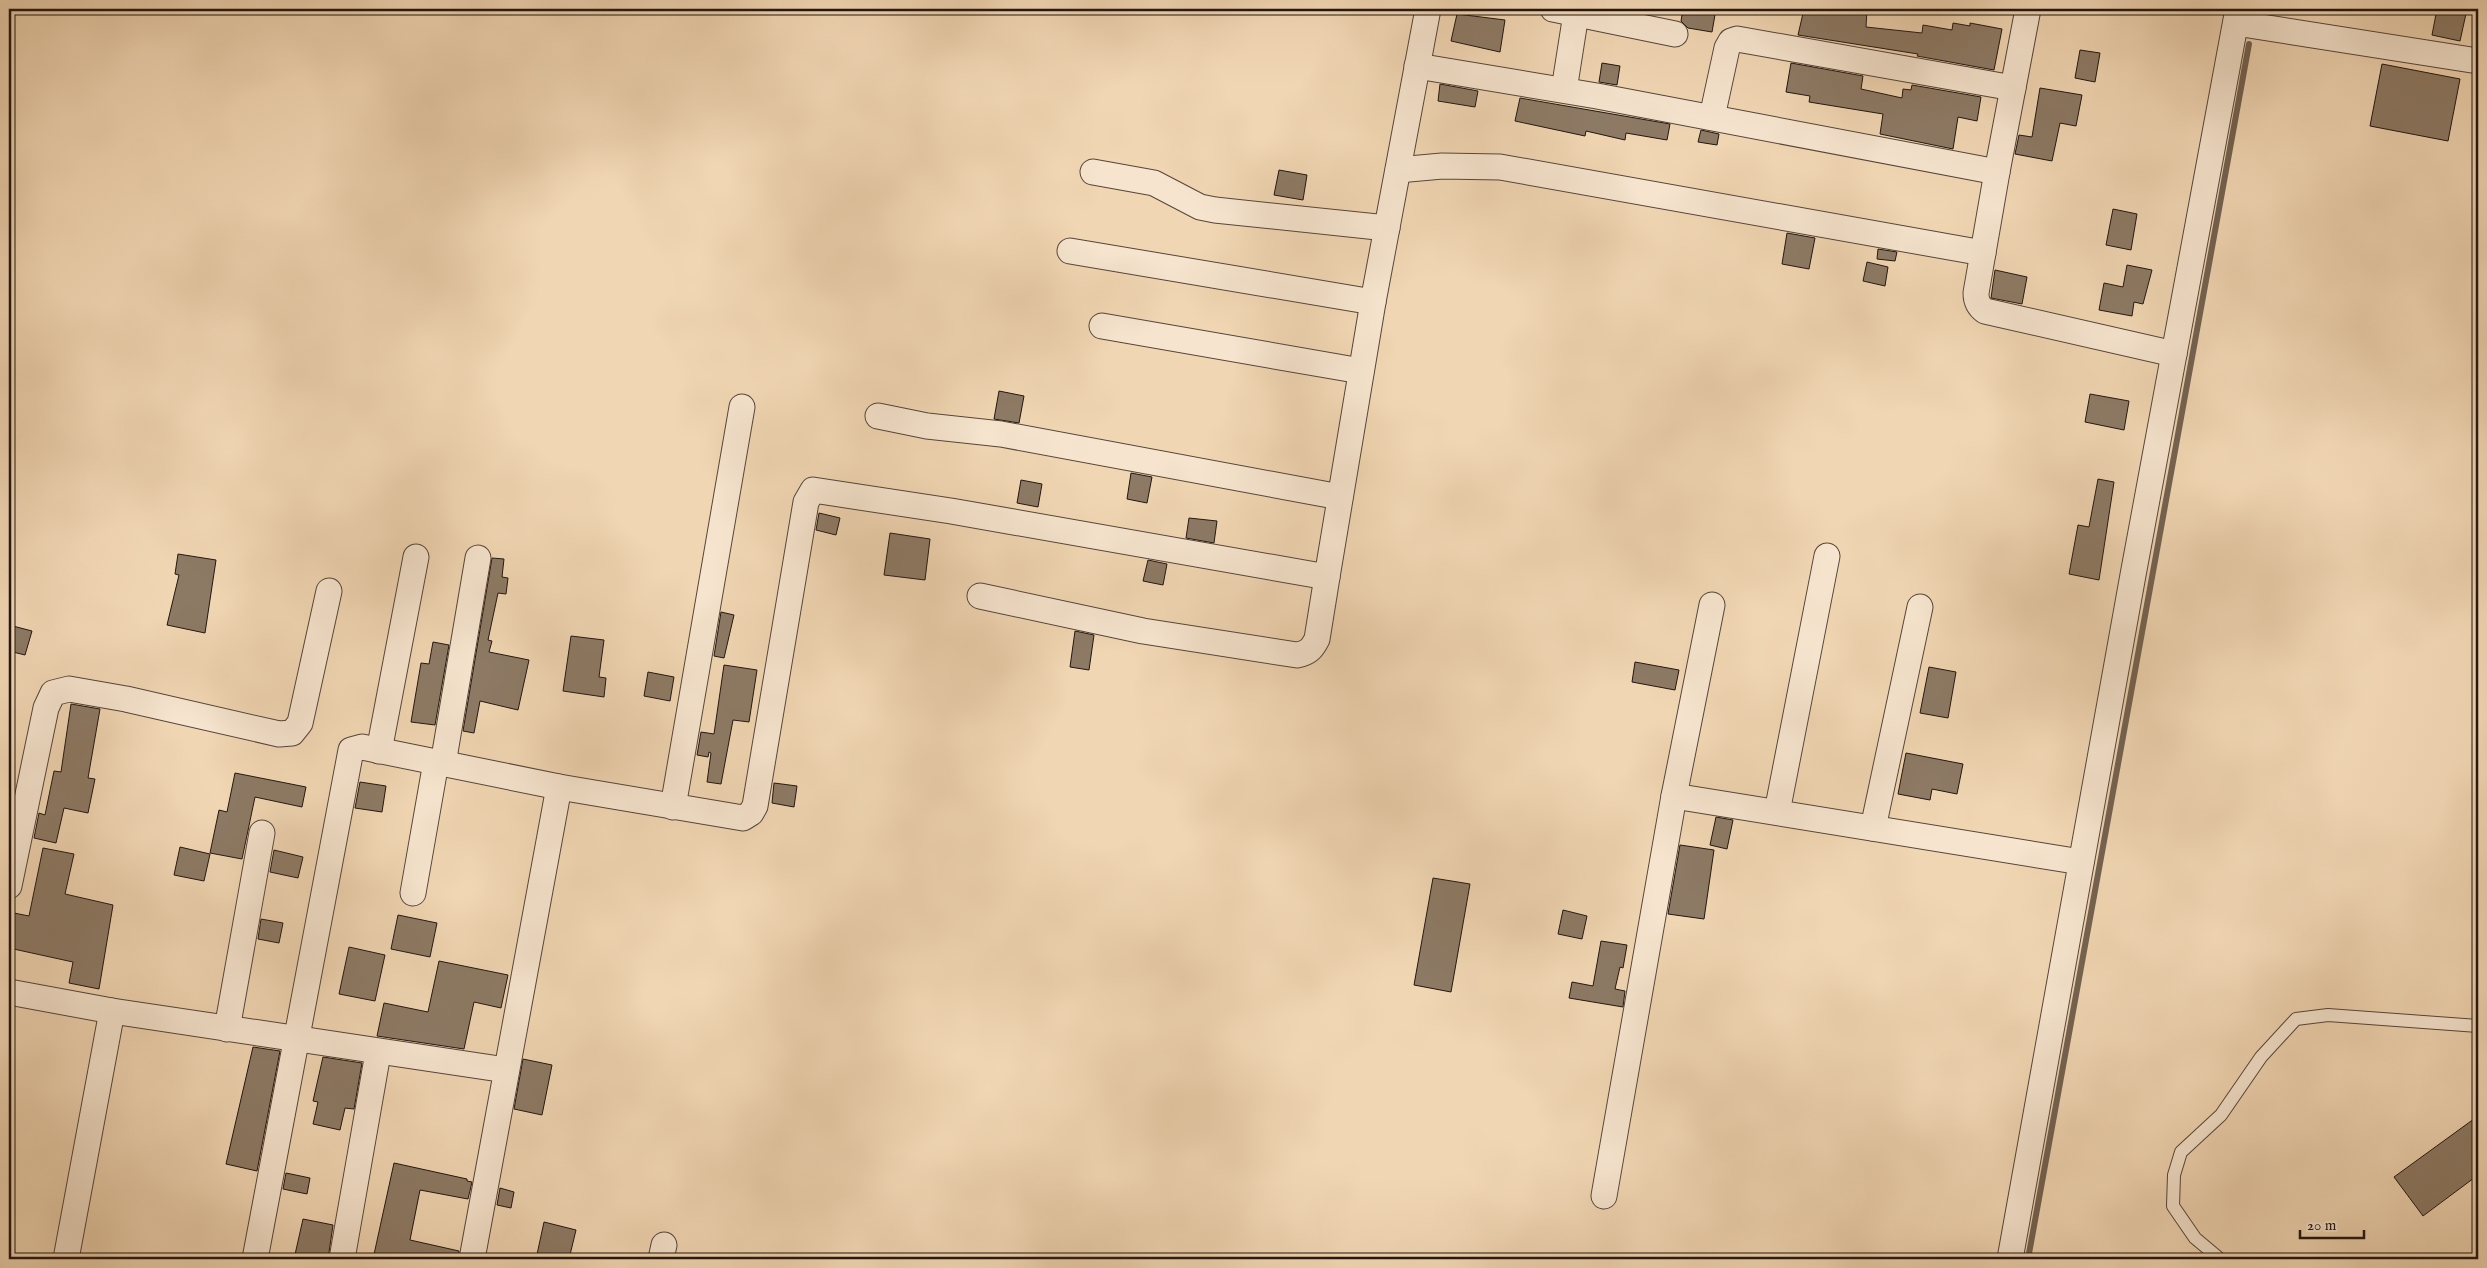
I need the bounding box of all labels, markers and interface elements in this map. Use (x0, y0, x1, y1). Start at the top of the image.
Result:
scale bar (2300, 1208, 2363, 1240)
text: 20 m (2307, 1216, 2337, 1235)

